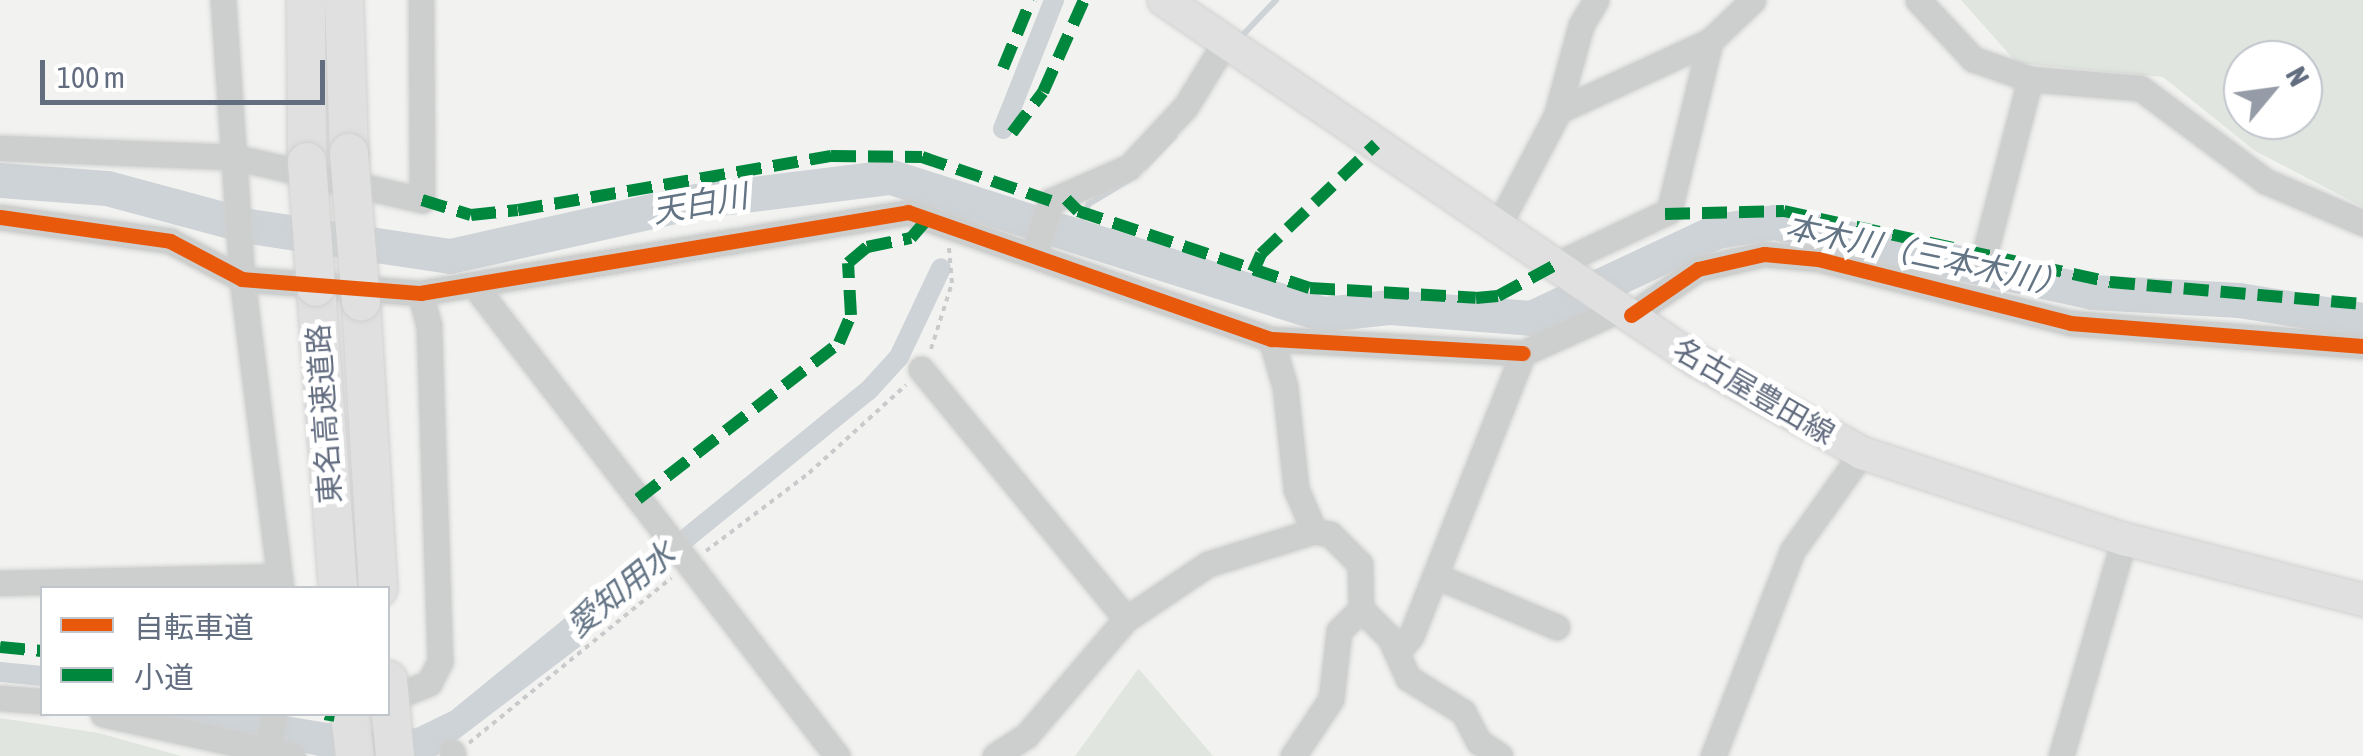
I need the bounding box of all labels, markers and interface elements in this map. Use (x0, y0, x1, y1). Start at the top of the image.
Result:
scale bar (45, 40, 330, 102)
north arrow (2223, 40, 2323, 140)
text: 100 m (57, 60, 125, 94)
text: N (2279, 61, 2315, 91)
water label: 天白川 (649, 177, 751, 231)
water label: 本木川（三本木川） (1782, 207, 2072, 305)
street label: 東名高速道路 (300, 323, 348, 505)
street label: 名古屋豊田線 (1667, 330, 1841, 452)
water label: 愛知用水 (559, 535, 683, 645)
legend (40, 586, 390, 716)
text: 自転車道 (134, 610, 254, 644)
text: 小道 (134, 660, 194, 694)

